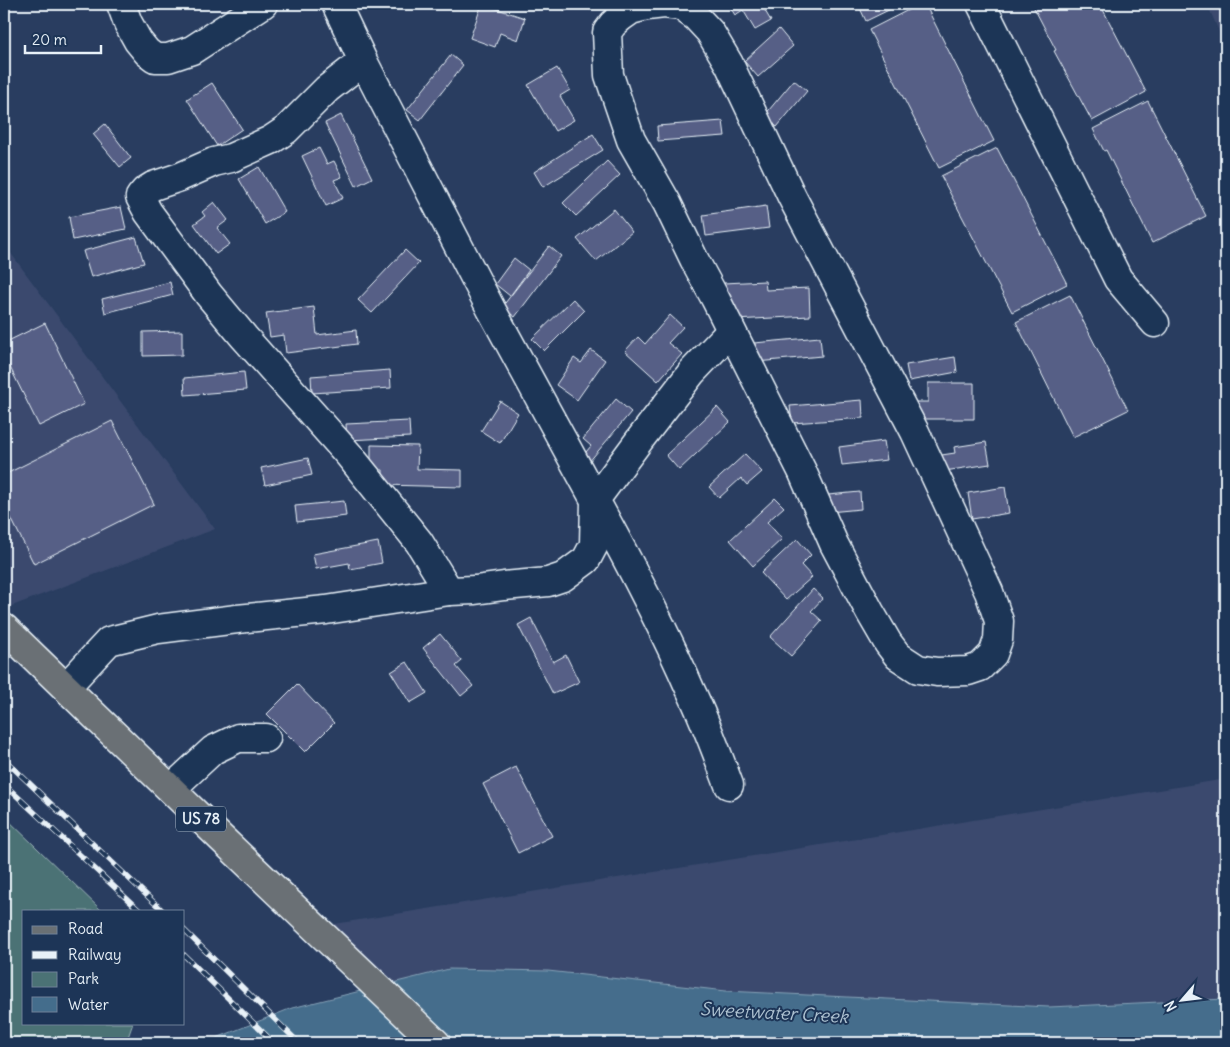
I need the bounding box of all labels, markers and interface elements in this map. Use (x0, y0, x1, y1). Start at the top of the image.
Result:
scale bar (25, 22, 101, 54)
text: 20 m (32, 30, 67, 49)
road number: US 78 (176, 806, 226, 832)
legend (22, 910, 185, 1024)
text: Road (68, 919, 103, 938)
text: Railway (68, 945, 122, 964)
text: Park (68, 969, 99, 988)
north arrow (1158, 974, 1208, 1024)
text: Water (68, 995, 109, 1014)
water label: Sweetwater Creek (699, 997, 850, 1028)
text: N (1160, 998, 1181, 1015)

